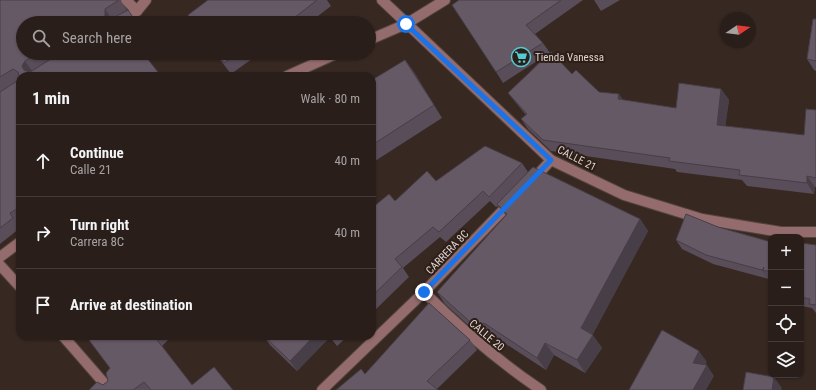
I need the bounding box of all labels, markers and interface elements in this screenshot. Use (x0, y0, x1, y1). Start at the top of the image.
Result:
north arrow (720, 12, 756, 48)
route start (397, 15, 415, 33)
search box (16, 16, 376, 60)
icon: search (30, 27, 52, 49)
text: Search here (62, 29, 132, 47)
supermarket icon: Tienda Vanessa (510, 46, 532, 68)
place label: Tienda Vanessa (535, 51, 604, 64)
text: 1 min (32, 88, 70, 108)
text: Walk · 80 m (300, 91, 360, 106)
street label: CALLE 21 (555, 143, 598, 174)
text: Continue (70, 144, 124, 162)
icon: ahead (32, 150, 54, 172)
text: 40 m (334, 153, 360, 168)
text: Calle 21 (70, 162, 111, 177)
text: Turn right (70, 216, 129, 234)
icon: right (32, 222, 54, 244)
text: 40 m (334, 225, 360, 240)
street label: CARRERA 8C (423, 228, 472, 277)
text: Carrera 8C (70, 234, 124, 249)
map controls (768, 234, 804, 378)
button: + (768, 234, 804, 270)
button: − (768, 270, 804, 306)
route end (415, 283, 433, 301)
icon: arrive (32, 294, 54, 316)
text: Arrive at destination (70, 296, 193, 314)
button: locate (768, 306, 804, 342)
street label: CALLE 20 (466, 317, 507, 354)
button: layers (768, 342, 804, 378)

